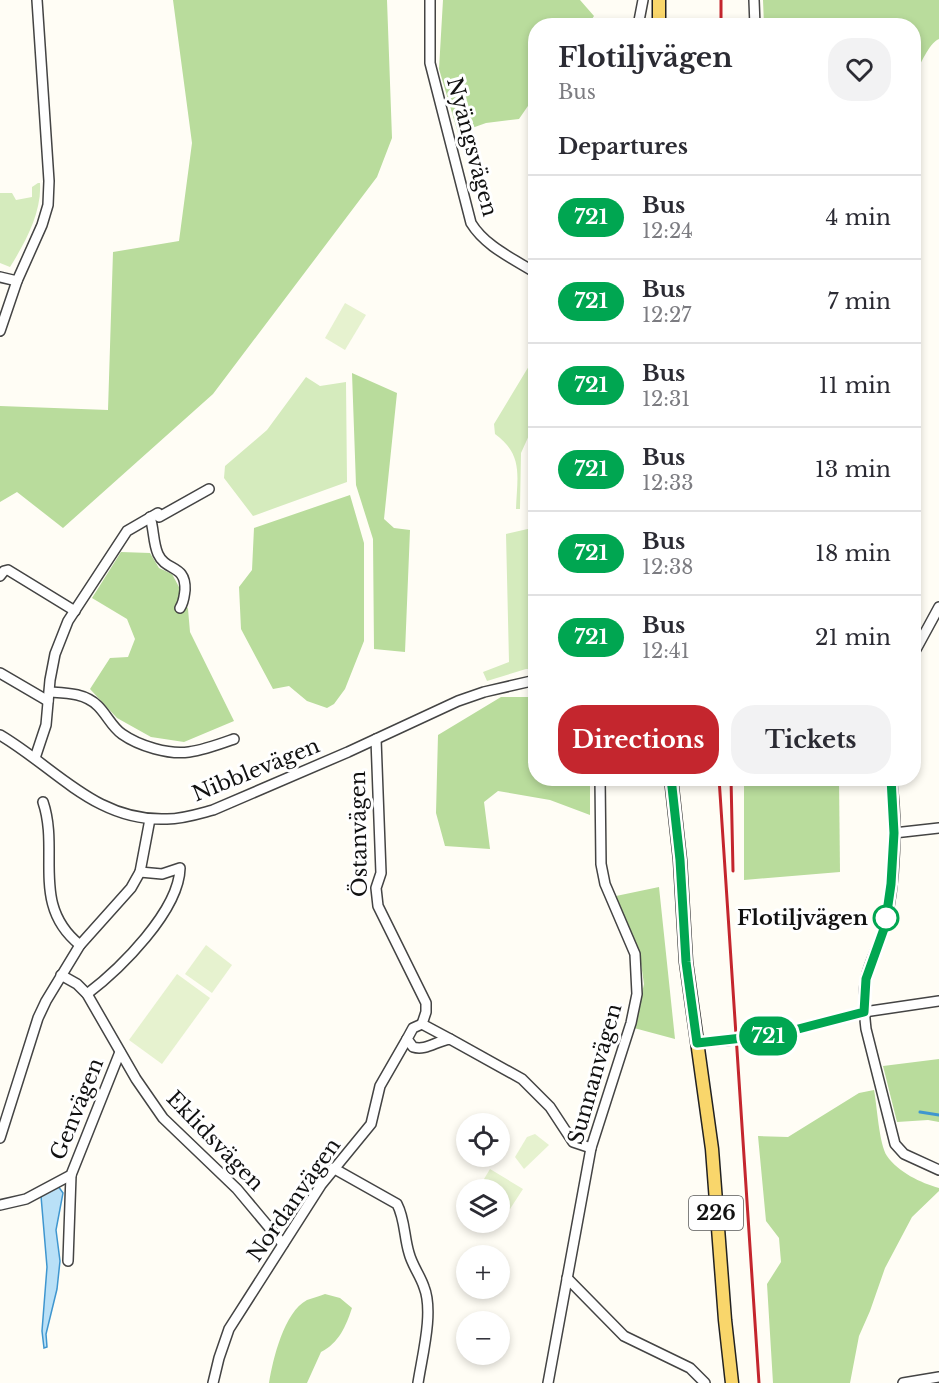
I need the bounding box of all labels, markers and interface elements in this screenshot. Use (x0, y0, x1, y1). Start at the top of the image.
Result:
button: heart (828, 38, 891, 101)
text: Flotiljvägen (558, 40, 733, 75)
street label: Nyängsvägen (441, 75, 503, 219)
text: Bus (558, 80, 596, 104)
text: Departures (558, 133, 688, 160)
text: Bus (642, 192, 685, 219)
text: 721 (574, 204, 608, 230)
text: 4 min (826, 204, 891, 231)
text: 12:24 (642, 219, 693, 243)
text: Bus (642, 276, 685, 303)
text: 721 (574, 288, 608, 314)
text: 7 min (827, 288, 891, 315)
text: 12:27 (642, 303, 691, 327)
text: Bus (642, 360, 685, 387)
text: 721 (574, 372, 608, 398)
text: 11 min (819, 372, 891, 399)
text: 12:31 (642, 387, 690, 411)
text: Bus (642, 444, 685, 471)
text: 721 (574, 456, 608, 482)
text: 13 min (815, 456, 891, 483)
text: 12:33 (642, 471, 694, 495)
text: Bus (642, 528, 685, 555)
text: 721 (574, 540, 608, 566)
text: 18 min (815, 540, 891, 567)
text: 12:38 (642, 555, 693, 579)
text: Bus (642, 612, 685, 639)
text: 721 (574, 624, 608, 650)
text: 21 min (815, 624, 891, 651)
text: 12:41 (642, 639, 690, 663)
button: Directions (558, 705, 719, 774)
button: Tickets (731, 705, 891, 774)
street label: Nibblevägen (188, 733, 324, 807)
street label: Östanvägen (345, 771, 373, 897)
place label: Flotiljvägen (737, 905, 868, 931)
marker: Flotiljvägen (873, 905, 899, 931)
street label: Sunnanvägen (562, 1000, 628, 1148)
line badge: 721 (734, 1016, 802, 1056)
text: 721 (751, 1023, 785, 1049)
street label: Genvägen (45, 1054, 109, 1164)
street label: Eklidsvägen (161, 1086, 269, 1196)
map controls (456, 1113, 510, 1365)
button: locate (456, 1113, 510, 1167)
street label: Nordanvägen (242, 1133, 346, 1267)
button: layers (456, 1179, 510, 1233)
road number: 226 (689, 1196, 743, 1230)
button: + (456, 1245, 510, 1299)
button: − (456, 1311, 510, 1365)

